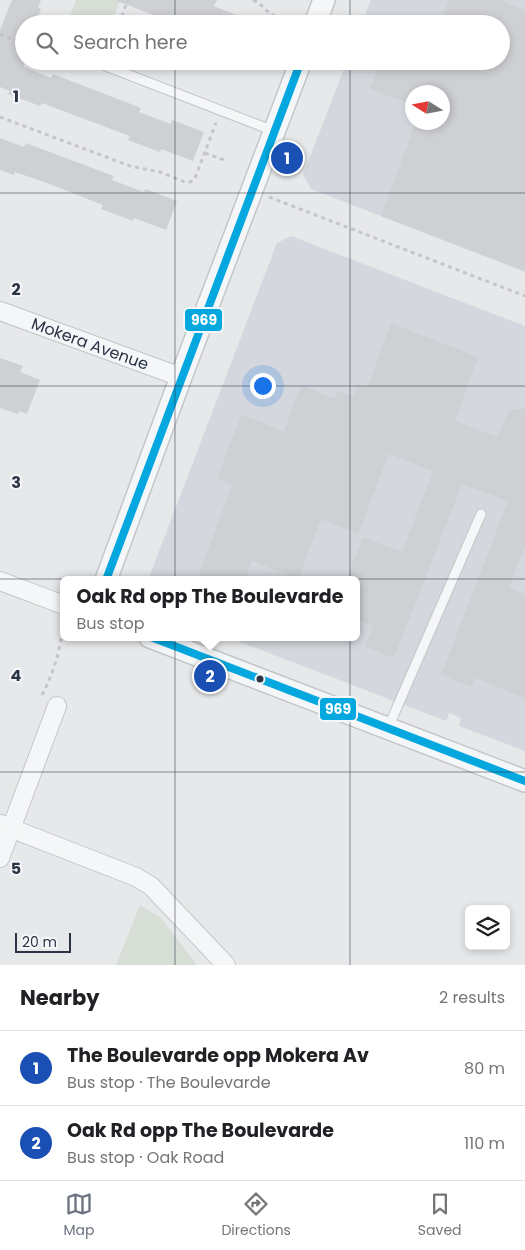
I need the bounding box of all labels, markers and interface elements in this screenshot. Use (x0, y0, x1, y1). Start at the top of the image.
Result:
search box (15, 15, 510, 70)
icon: search (33, 29, 61, 57)
text: Search here (73, 29, 187, 56)
text: 1 (13, 85, 19, 108)
north arrow (405, 85, 450, 130)
pin: 1 (271, 139, 303, 177)
text: 2 (11, 278, 21, 301)
line badge: 969 (184, 308, 223, 332)
text: 969 (191, 310, 217, 330)
street label: Mokera Avenue (28, 312, 152, 376)
your location (250, 373, 276, 399)
text: 3 (11, 471, 21, 494)
popup (60, 576, 360, 641)
text: Oak Rd opp The Boulevarde (77, 583, 343, 610)
text: Bus stop (77, 612, 144, 635)
pin: 2 (194, 657, 226, 695)
text: 4 (11, 664, 22, 687)
unlabelled marker (255, 674, 265, 684)
line badge: 969 (319, 697, 357, 721)
text: 969 (325, 699, 351, 719)
text: 5 (11, 857, 21, 880)
map controls (465, 905, 510, 950)
button: layers (465, 905, 510, 950)
scale bar (15, 930, 71, 953)
text: 20 m (22, 932, 57, 952)
text: Nearby (20, 983, 100, 1012)
text: 2 results (439, 986, 505, 1009)
text: The Boulevarde opp Mokera Av (67, 1042, 369, 1069)
text: 1 (33, 1057, 39, 1080)
text: 80 m (464, 1057, 505, 1080)
text: Bus stop · The Boulevarde (67, 1071, 271, 1094)
text: Oak Rd opp The Boulevarde (67, 1117, 334, 1144)
text: 2 (31, 1132, 41, 1155)
text: 110 m (464, 1132, 505, 1155)
text: Bus stop · Oak Road (67, 1146, 224, 1169)
tab: Map (63, 1190, 94, 1241)
tab: Directions (221, 1190, 291, 1241)
tab: Saved (418, 1190, 462, 1241)

